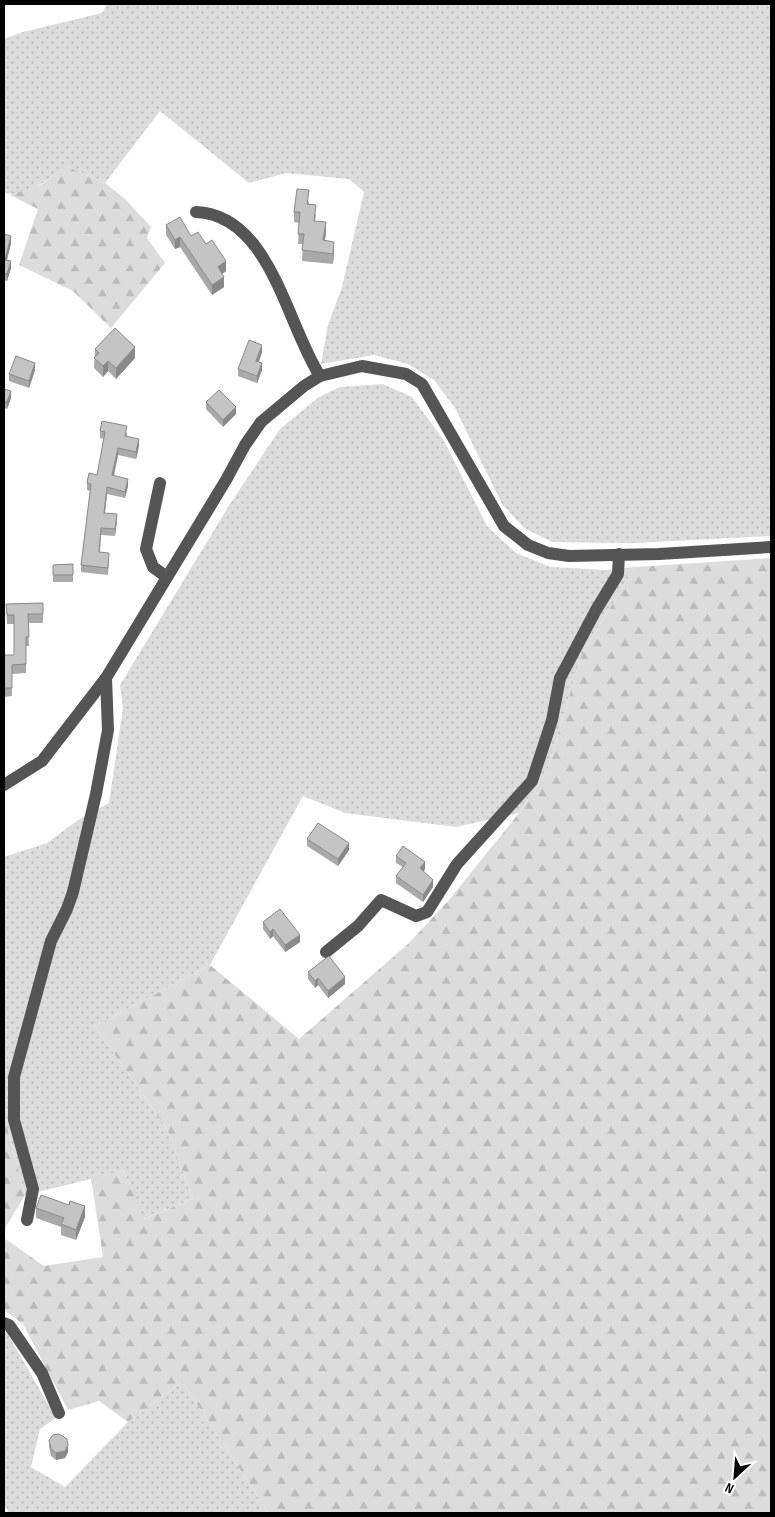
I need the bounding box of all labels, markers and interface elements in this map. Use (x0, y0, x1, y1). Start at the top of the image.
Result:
north arrow (710, 1452, 760, 1502)
text: N (722, 1479, 737, 1498)

